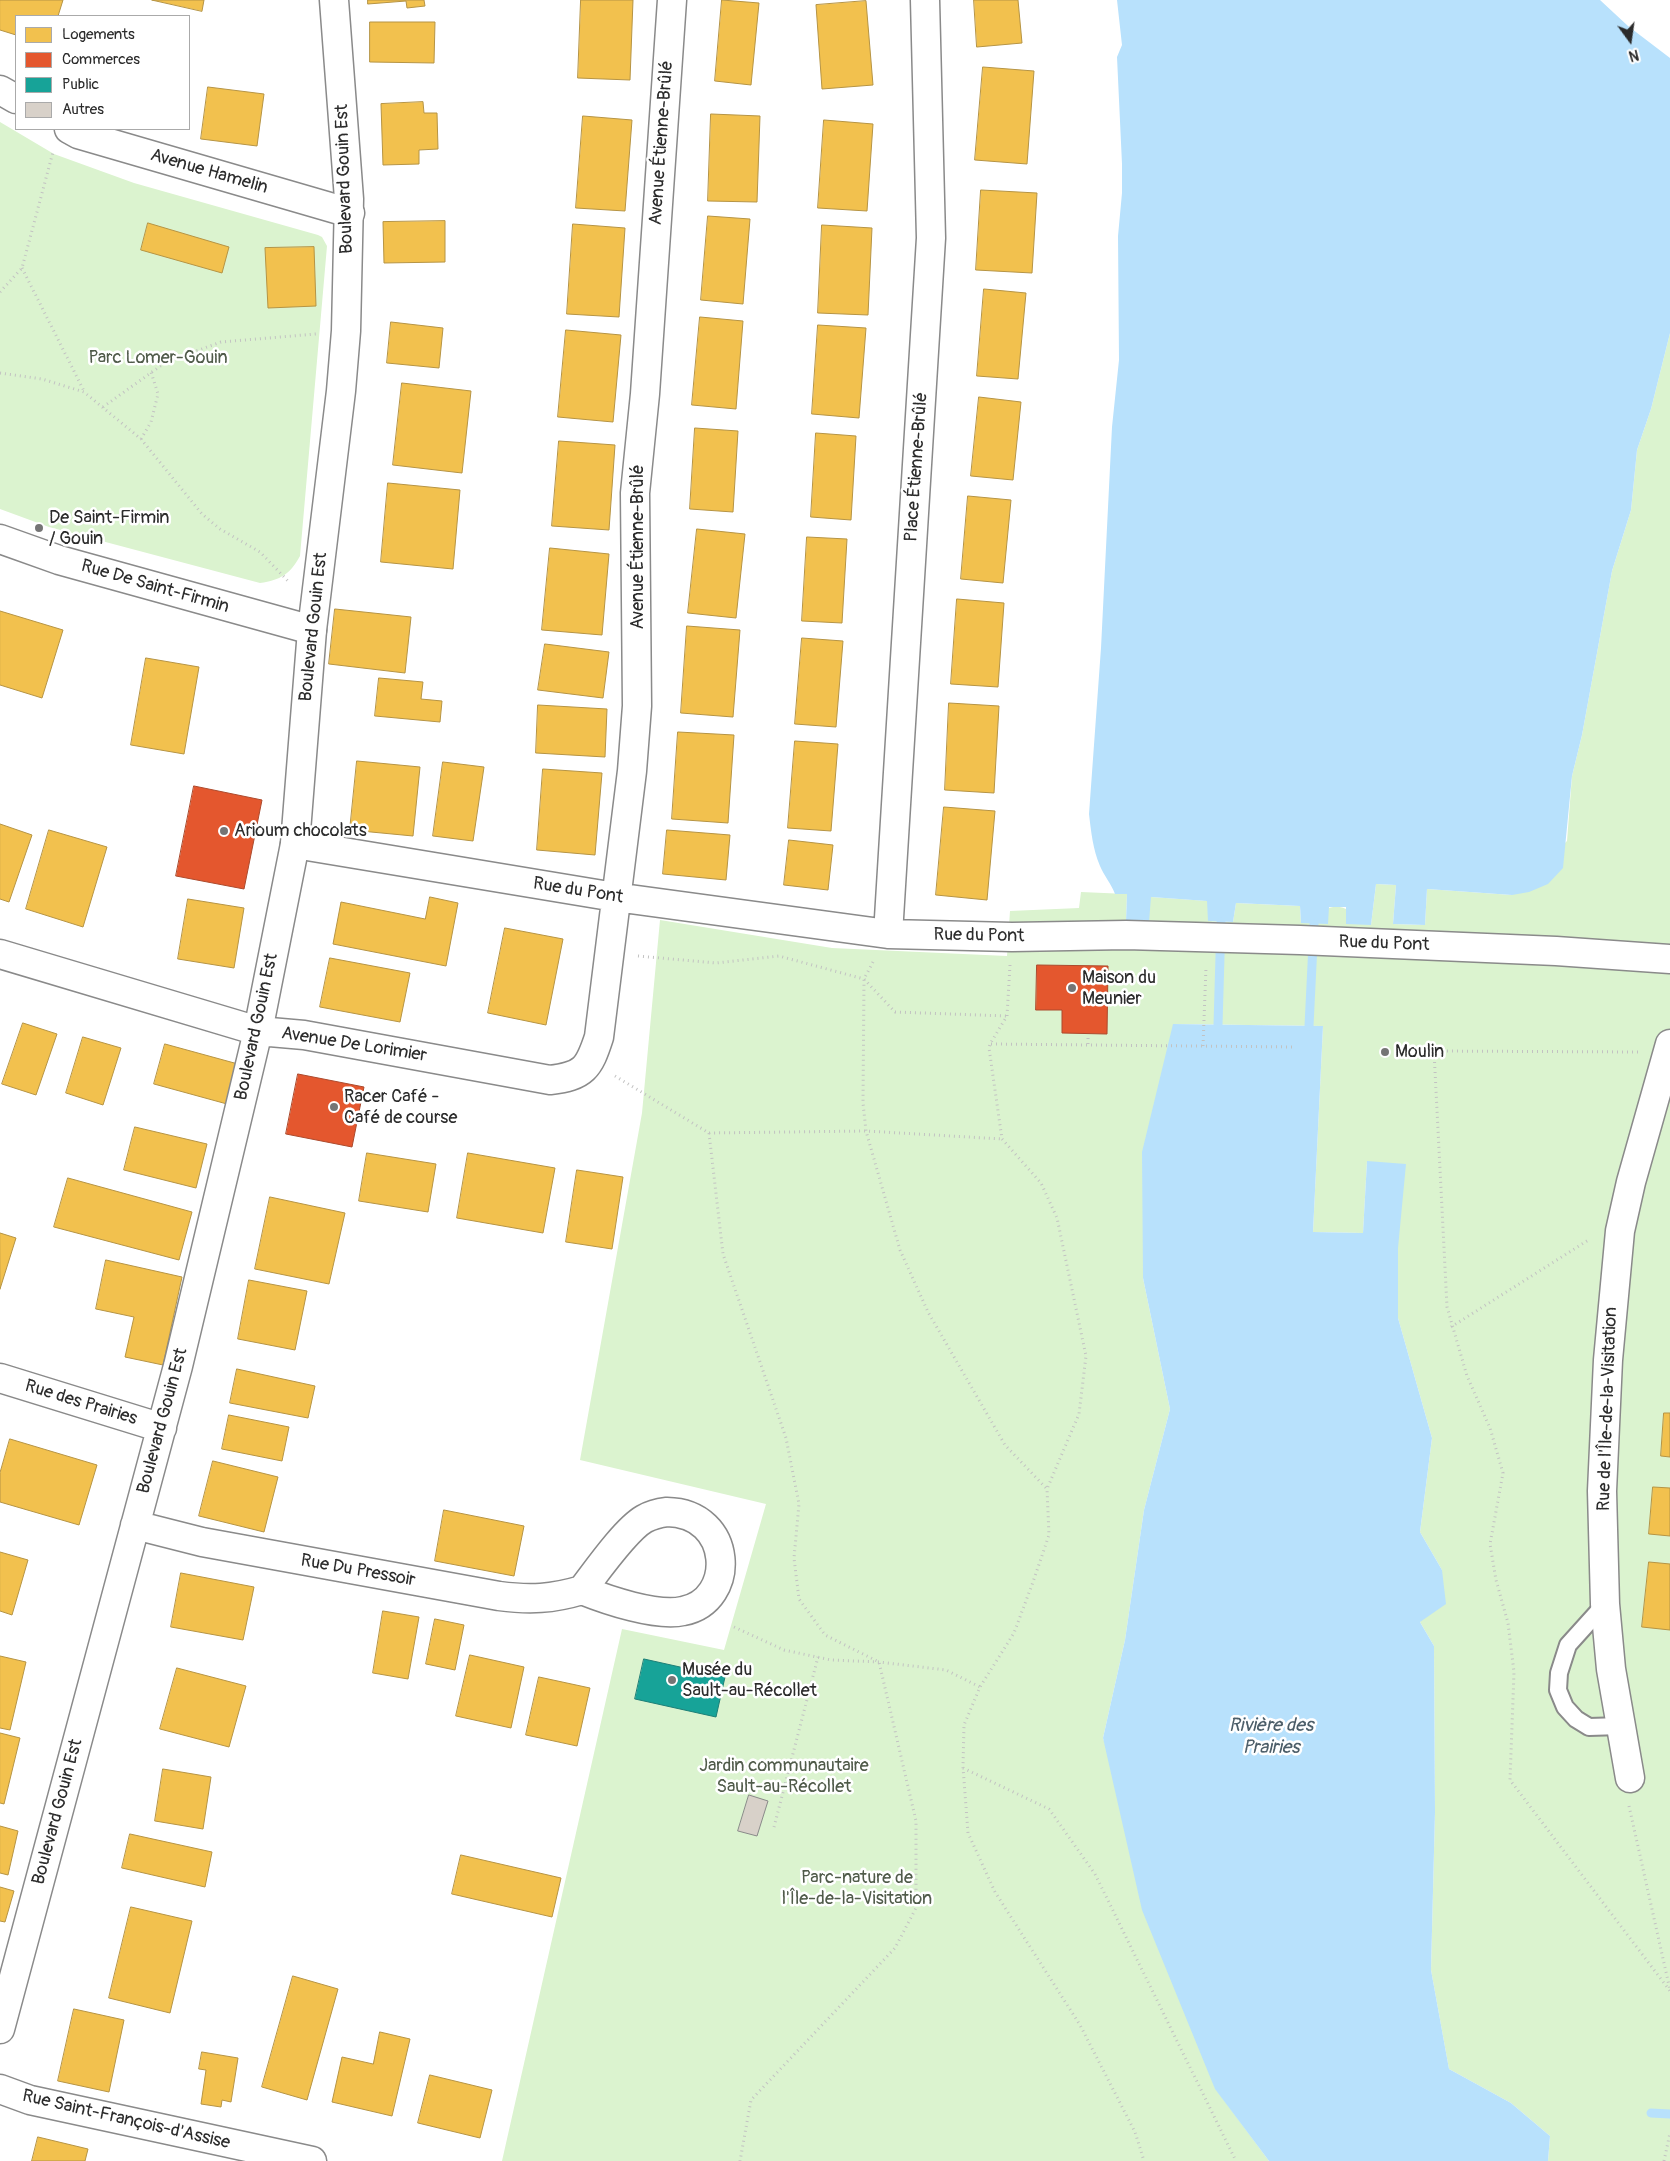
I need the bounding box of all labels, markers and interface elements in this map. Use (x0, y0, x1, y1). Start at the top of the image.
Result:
legend (15, 15, 190, 130)
north arrow (1605, 15, 1655, 65)
text: Logements (62, 25, 135, 44)
text: N (1627, 46, 1640, 64)
text: Commerces (62, 50, 140, 69)
street label: Avenue Étienne-Brûlé (645, 60, 679, 226)
text: Public (62, 75, 99, 94)
text: Autres (62, 100, 104, 119)
street label: Boulevard Gouin Est (332, 104, 358, 254)
street label: Avenue Hamelin (148, 145, 270, 199)
park label: Parc Lomer-Gouin (88, 347, 228, 369)
street label: Place Étienne-Brûlé (901, 391, 933, 543)
street label: Avenue Étienne-Brûlé (627, 464, 649, 630)
place label: De Saint-Firmin / Gouin (49, 507, 170, 550)
marker: De Saint-Firmin / Gouin (33, 522, 45, 534)
street label: Boulevard Gouin Est (295, 551, 333, 703)
street label: Rue De Saint-Firmin (79, 556, 231, 618)
place label: Arioum chocolats (234, 820, 367, 842)
marker: Arioum chocolats (218, 825, 230, 837)
street label: Rue du Pont (532, 873, 624, 909)
street label: Rue du Pont (933, 924, 1025, 948)
street label: Rue du Pont (1338, 932, 1430, 956)
street label: Boulevard Gouin Est (231, 952, 283, 1102)
place label: Maison du Meunier (1082, 967, 1156, 1010)
marker: Maison du Meunier (1066, 982, 1078, 994)
street label: Avenue De Lorimier (280, 1023, 428, 1067)
place label: Moulin (1395, 1041, 1444, 1063)
marker: Moulin (1379, 1046, 1391, 1058)
place label: Racer Café - Café de course (344, 1086, 457, 1128)
marker: Racer Café - Café de course (328, 1101, 340, 1113)
street label: Rue de l'Île-de-la-Visitation (1594, 1306, 1622, 1512)
street label: Boulevard Gouin Est (133, 1346, 193, 1496)
street label: Rue des Prairies (22, 1376, 140, 1430)
street label: Rue Du Pressoir (299, 1550, 417, 1592)
place label: Musée du Sault-au-Récollet (682, 1659, 817, 1702)
marker: Musée du Sault-au-Récollet (666, 1674, 678, 1686)
water label: Rivière des Prairies (1229, 1715, 1313, 1759)
street label: Boulevard Gouin Est (28, 1737, 88, 1887)
park label: Jardin communautaire Sault-au-Récollet (699, 1755, 869, 1798)
park label: Parc-nature de l'Île-de-la-Visitation (782, 1867, 932, 1910)
street label: Rue Saint-François-d'Assise (20, 2086, 232, 2154)

